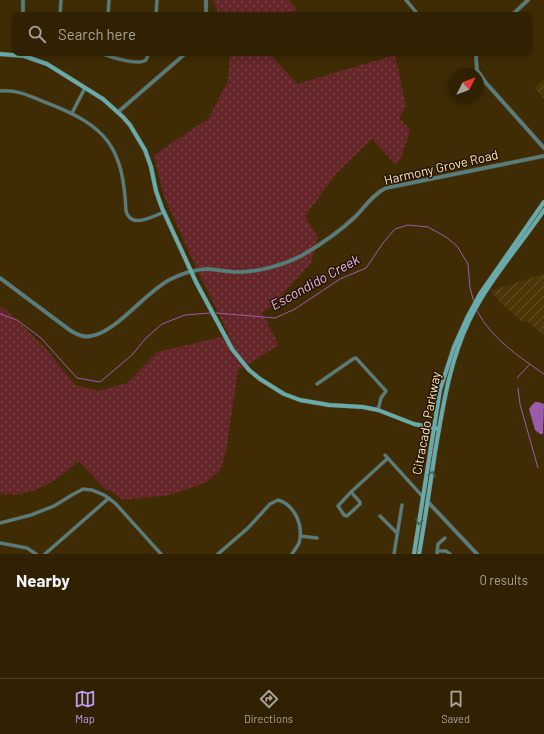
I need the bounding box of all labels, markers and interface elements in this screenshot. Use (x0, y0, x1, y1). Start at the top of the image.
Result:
search box (12, 12, 532, 56)
icon: search (26, 23, 48, 45)
text: Search here (58, 25, 136, 43)
north arrow (448, 68, 484, 104)
street label: Harmony Grove Road (382, 146, 500, 188)
water label: Escondido Creek (267, 250, 362, 313)
street label: Citracado Parkway (408, 370, 444, 476)
one-way arrow (427, 471, 436, 477)
one-way arrow (415, 519, 424, 525)
text: Nearby (16, 570, 70, 590)
text: 0 results (479, 572, 528, 588)
tab: Map (74, 688, 96, 725)
tab: Directions (244, 688, 293, 725)
tab: Saved (441, 688, 470, 725)

